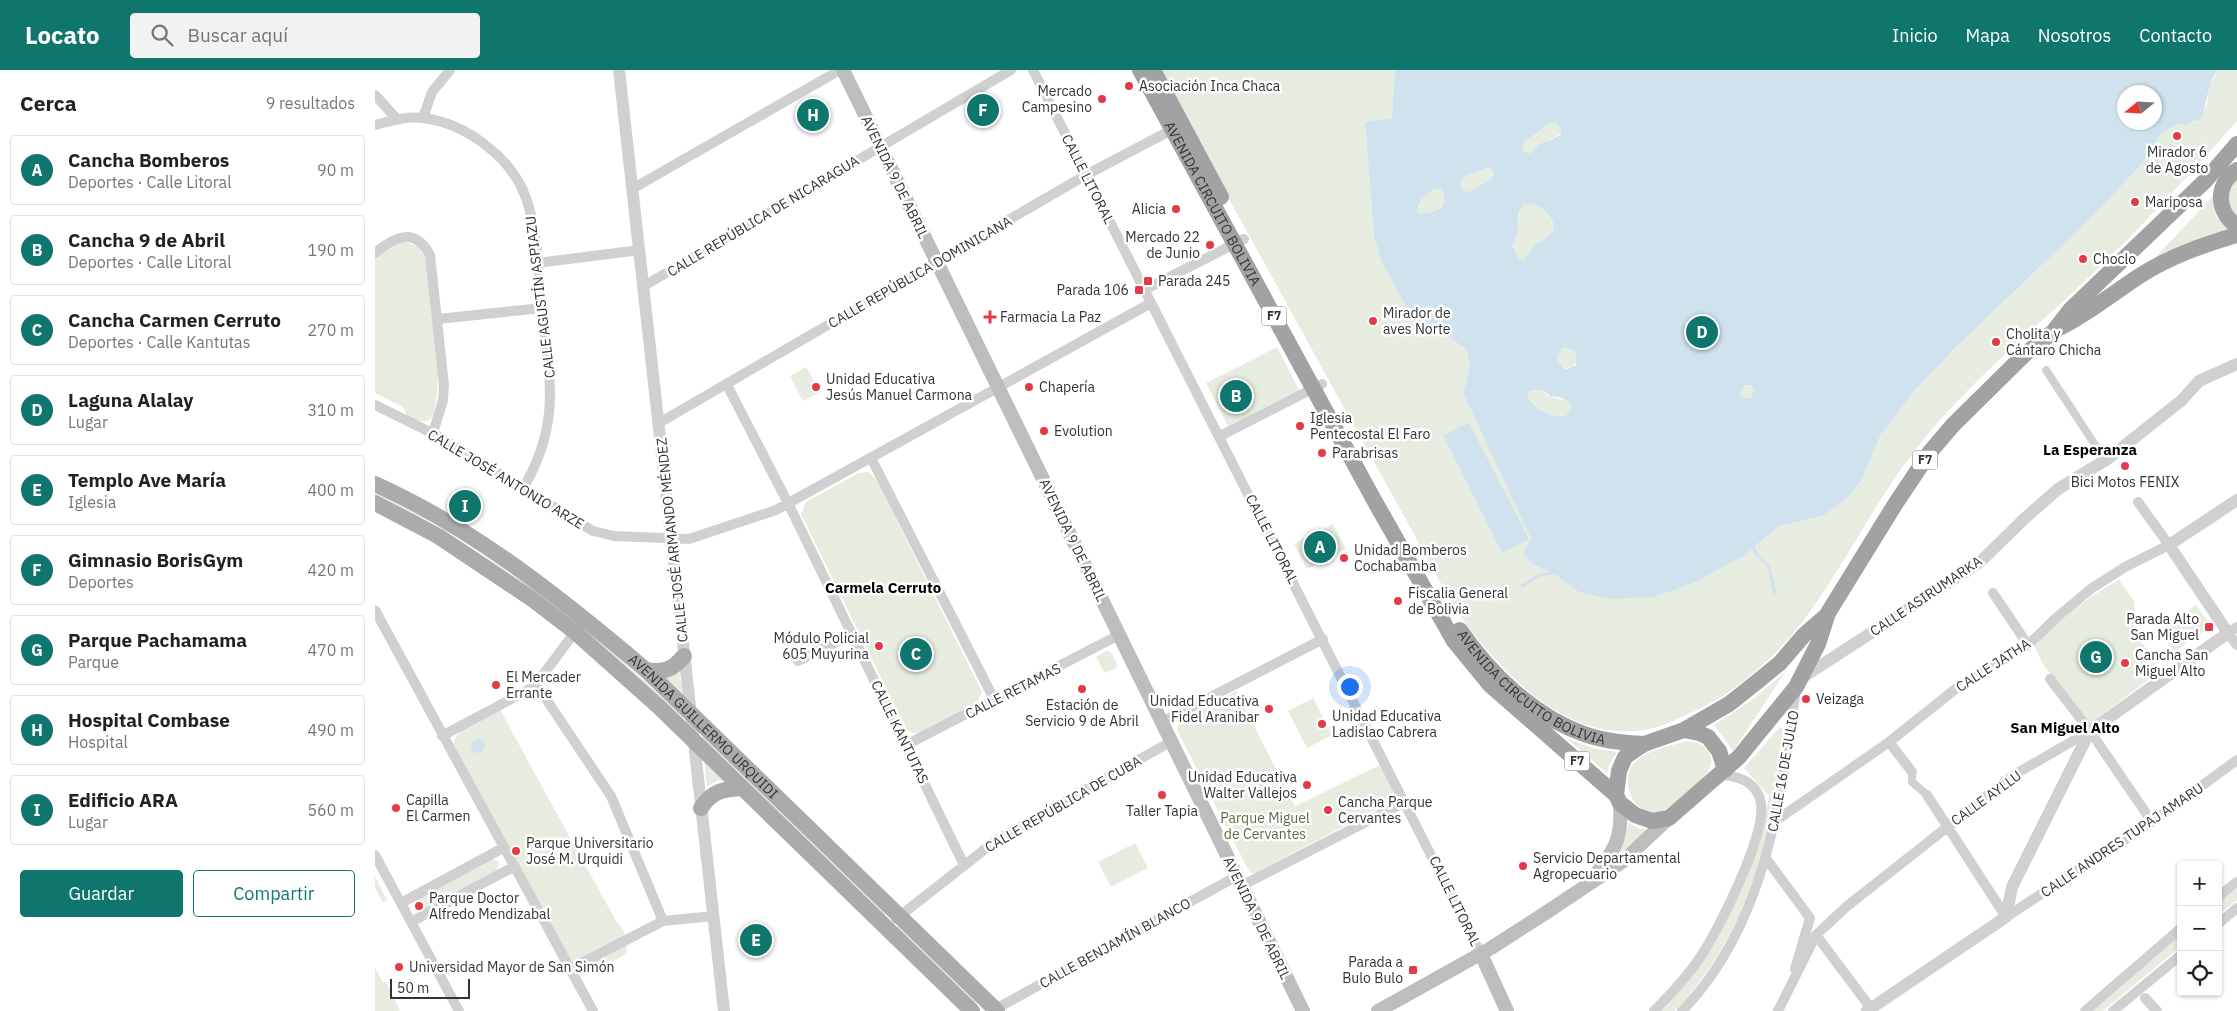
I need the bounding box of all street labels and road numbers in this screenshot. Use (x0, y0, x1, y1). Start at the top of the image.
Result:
street label: AVENIDA 9 DE ABRIL (857, 113, 933, 241)
street label: AVENIDA CIRCUITO BOLIVIA (1161, 118, 1265, 289)
street label: CALLE LITORAL (1058, 131, 1118, 227)
street label: CALLE REPÚBLICA DE NICARAGUA (663, 151, 862, 281)
street label: CALLE REPÚBLICA DOMINICANA (824, 211, 1015, 332)
street label: CALLE AGUSTÍN ASPIAZU (520, 215, 559, 379)
road number: F7 (1261, 307, 1287, 326)
street label: CALLE JOSÉ ANTONIO ARZE (425, 426, 587, 532)
street label: CALLE JOSÉ ARMANDO MÉNDEZ (651, 437, 692, 643)
road number: F7 (1913, 450, 1937, 470)
street label: AVENIDA 9 DE ABRIL (1035, 476, 1111, 604)
street label: CALLE LITORAL (1242, 491, 1302, 587)
street label: CALLE ASIRUMARKA (1867, 552, 1985, 640)
street label: AVENIDA CIRCUITO BOLIVIA (1453, 626, 1607, 749)
street label: CALLE JATHA (1952, 634, 2034, 696)
street label: AVENIDA GUILLERMO URQUIDI (625, 650, 782, 802)
street label: CALLE RETAMAS (962, 659, 1064, 723)
street label: CALLE KANTUTAS (867, 677, 933, 787)
street label: CALLE 16 DE JULIO (1763, 709, 1803, 833)
street label: CALLE REPÚBLICA DE CUBA (981, 751, 1145, 856)
road number: F7 (1565, 751, 1589, 770)
street label: CALLE AYLLU (1947, 766, 2025, 830)
street label: CALLE ANDRES TUPAJ AMARU (2037, 779, 2207, 901)
street label: CALLE LITORAL (1425, 853, 1485, 949)
street label: AVENIDA 9 DE ABRIL (1219, 854, 1295, 982)
street label: CALLE BENJAMÍN BLANCO (1036, 893, 1194, 992)

